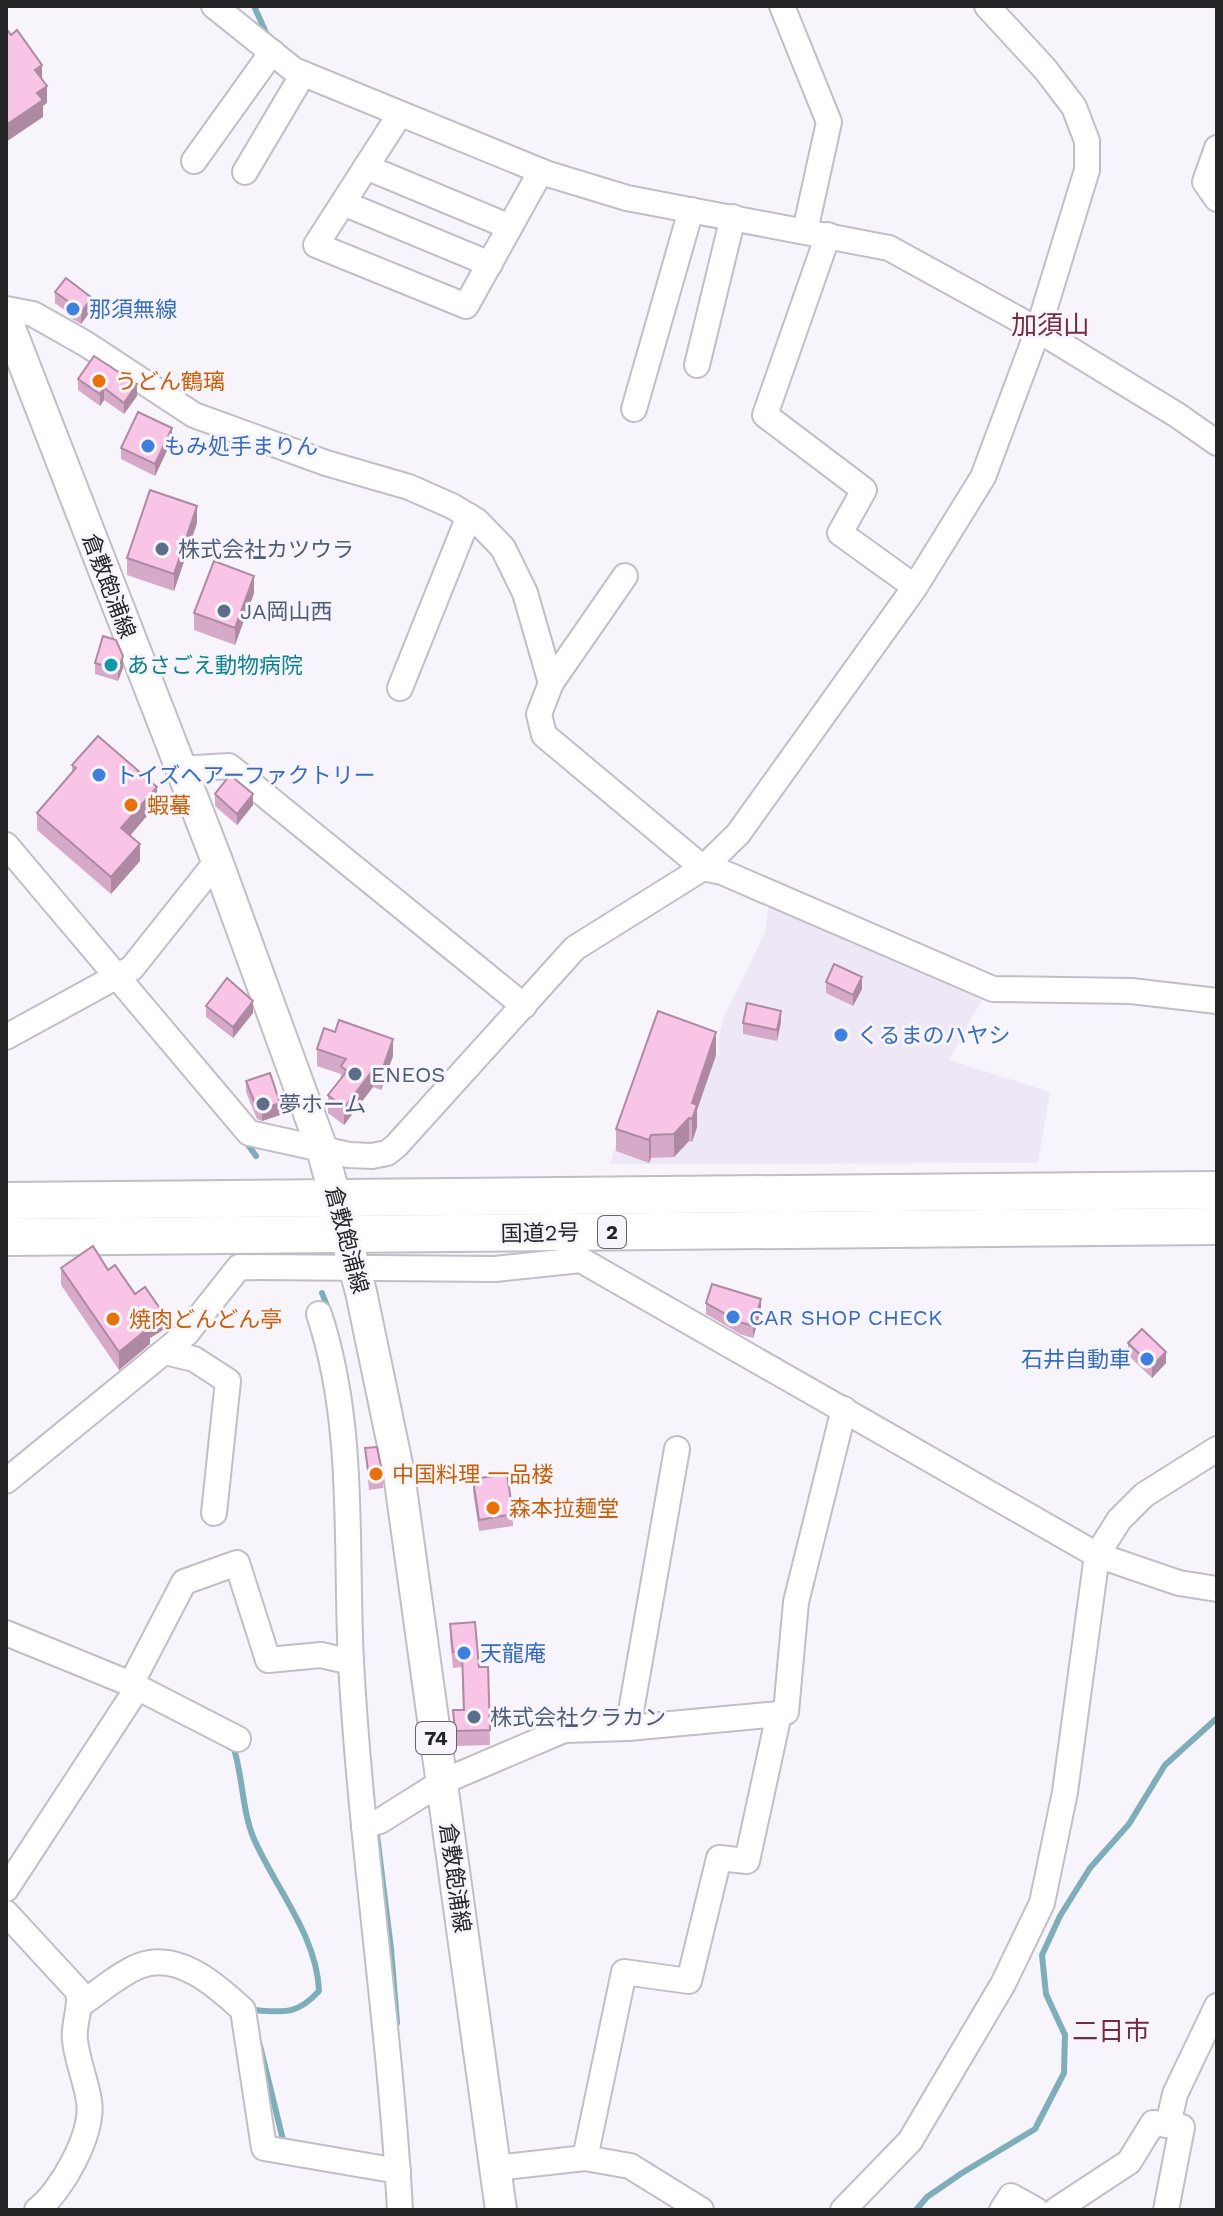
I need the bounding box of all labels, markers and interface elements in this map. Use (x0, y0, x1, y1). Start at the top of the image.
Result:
place label: 那須無線 (89, 297, 177, 322)
marker: 那須無線 (64, 300, 82, 318)
district label: 加須山 (1011, 310, 1089, 340)
place label: うどん鶴璃 (115, 369, 225, 394)
marker: うどん鶴璃 (90, 372, 108, 390)
place label: もみ処手まりん (164, 434, 318, 459)
marker: もみ処手まりん (139, 437, 157, 455)
street label: 倉敷飽浦線 (78, 530, 140, 642)
place label: 株式会社カツウラ (178, 537, 354, 562)
marker: 株式会社カツウラ (153, 540, 171, 558)
place label: JA岡山西 (240, 599, 332, 624)
marker: JA岡山西 (215, 602, 233, 620)
place label: あさごえ動物病院 (127, 653, 303, 678)
marker: あさごえ動物病院 (102, 656, 120, 674)
place label: トイズヘアーファクトリー (115, 763, 376, 788)
marker: トイズヘアーファクトリー (90, 766, 108, 784)
place label: 蝦蟇 (147, 793, 191, 818)
marker: 蝦蟇 (122, 796, 140, 814)
place label: くるまのハヤシ (857, 1023, 1011, 1048)
marker: くるまのハヤシ (832, 1026, 850, 1044)
place label: ENEOS (371, 1062, 445, 1087)
marker: ENEOS (346, 1065, 364, 1083)
place label: 夢ホーム (279, 1092, 366, 1117)
marker: 夢ホーム (254, 1095, 272, 1113)
street label: 倉敷飽浦線 (321, 1184, 373, 1296)
road number: 2 (598, 1216, 626, 1248)
street label: 国道2号 (500, 1220, 580, 1246)
place label: CAR SHOP CHECK (749, 1305, 942, 1330)
place label: 焼肉どんどん亭 (129, 1307, 282, 1332)
marker: CAR SHOP CHECK (724, 1308, 742, 1326)
marker: 焼肉どんどん亭 (104, 1310, 122, 1328)
place label: 石井自動車 (1021, 1347, 1131, 1372)
marker: 石井自動車 (1138, 1350, 1156, 1368)
place label: 中国料理 一品楼 (392, 1462, 554, 1487)
marker: 中国料理 一品楼 (367, 1465, 385, 1483)
place label: 森本拉麺堂 (509, 1496, 619, 1521)
marker: 森本拉麺堂 (484, 1499, 502, 1517)
place label: 天龍庵 (480, 1641, 546, 1666)
marker: 天龍庵 (455, 1644, 473, 1662)
place label: 株式会社クラカン (490, 1705, 666, 1730)
marker: 株式会社クラカン (465, 1708, 483, 1726)
road number: 74 (416, 1722, 456, 1754)
street label: 倉敷飽浦線 (435, 1822, 475, 1934)
district label: 二日市 (1072, 2016, 1150, 2046)

